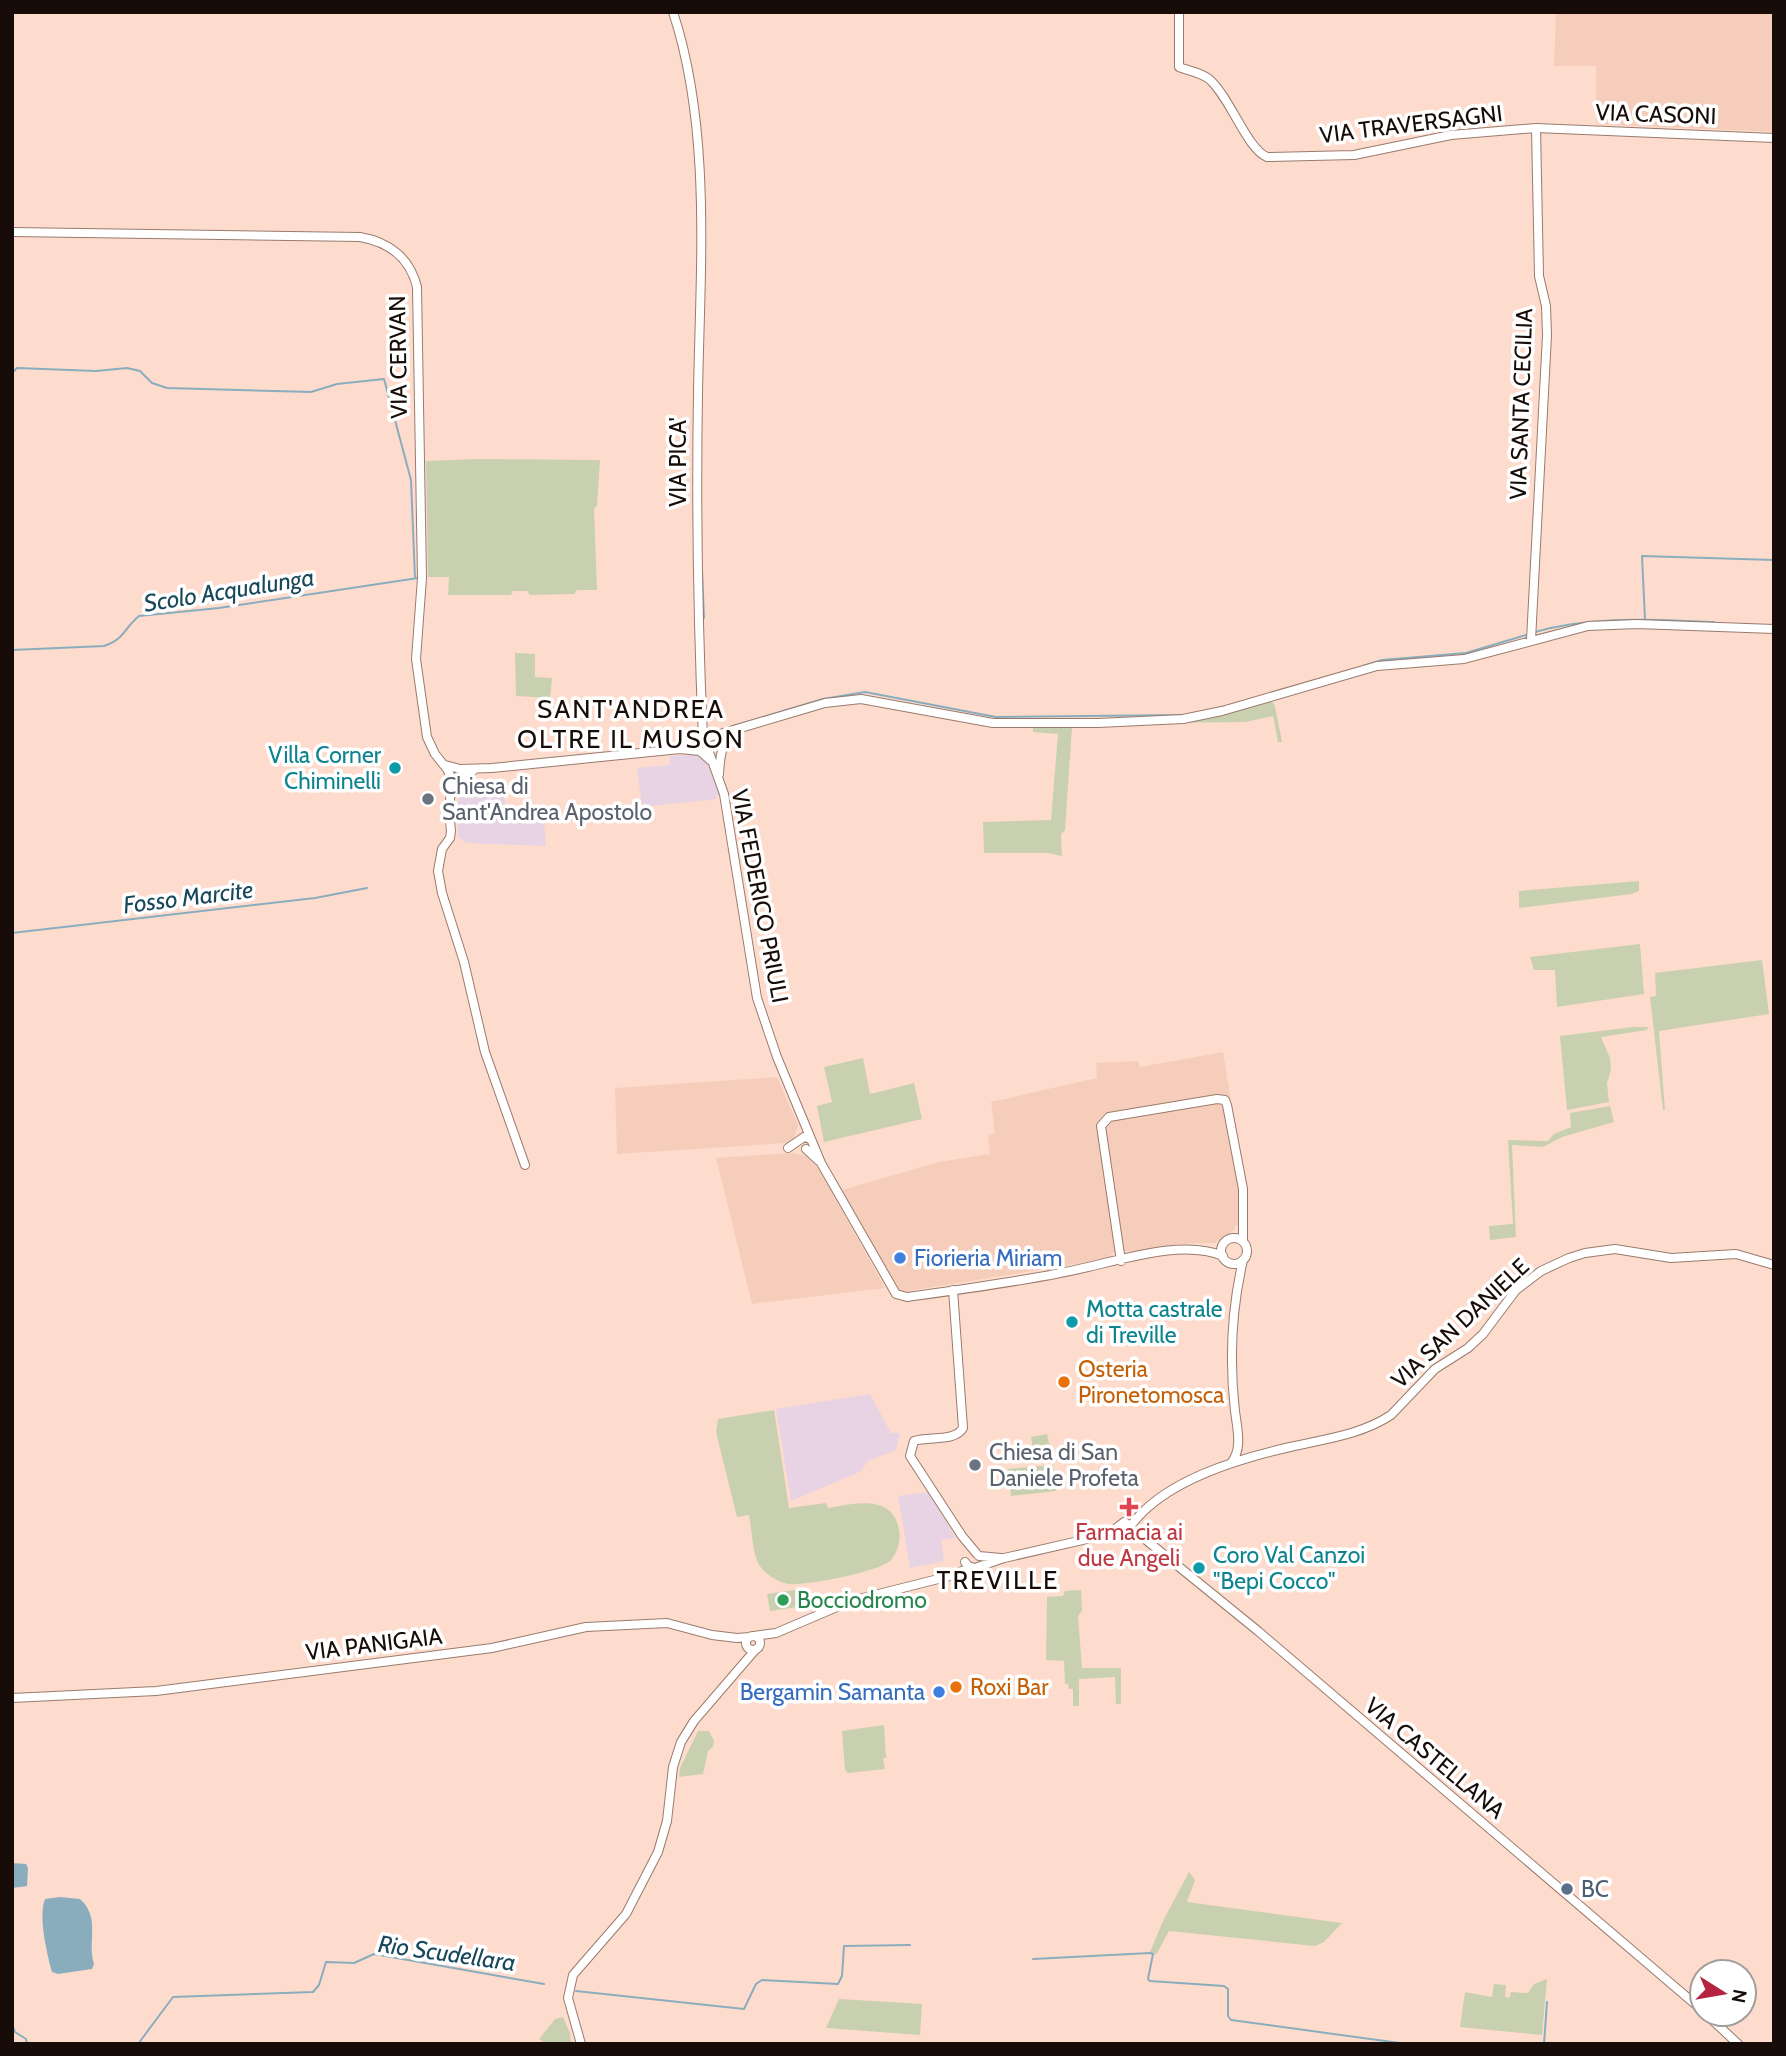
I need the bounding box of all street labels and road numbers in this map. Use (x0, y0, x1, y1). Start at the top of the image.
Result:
street label: VIA CASONI (1595, 98, 1717, 130)
street label: VIA TRAVERSAGNI (1318, 99, 1504, 149)
street label: VIA CERVAN (383, 295, 413, 419)
street label: VIA SANTA CECILIA (1504, 308, 1538, 500)
street label: VIA PICA' (664, 417, 692, 507)
street label: VIA FEDERICO PRIULI (726, 787, 794, 1005)
street label: VIA SAN DANIELE (1385, 1252, 1535, 1394)
street label: VIA PANIGAIA (304, 1622, 444, 1666)
street label: VIA CASTELLANA (1360, 1691, 1510, 1825)

